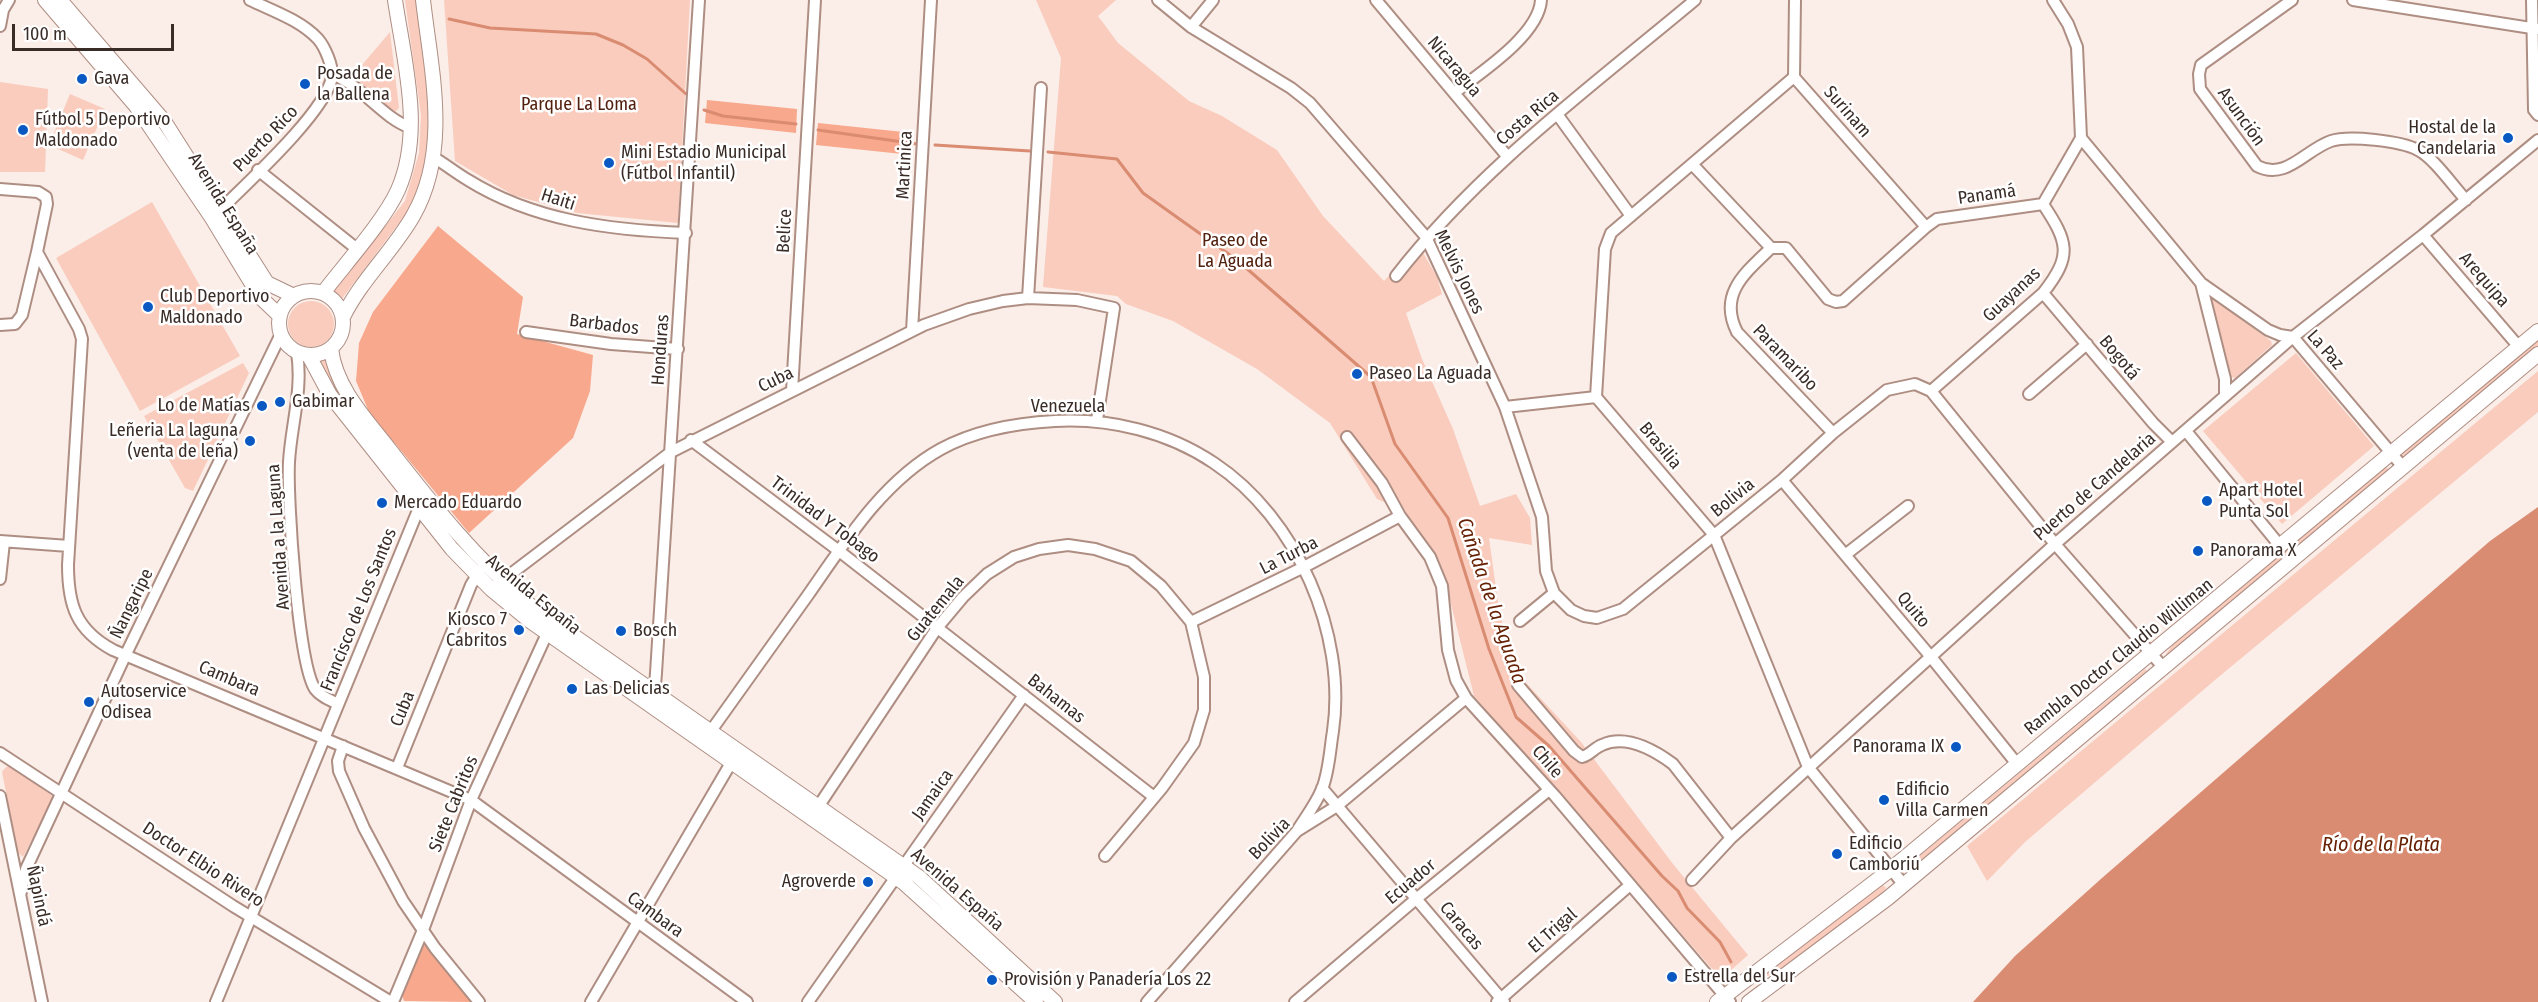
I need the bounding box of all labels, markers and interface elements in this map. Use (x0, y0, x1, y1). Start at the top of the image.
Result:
scale bar (15, 12, 177, 50)
text: 100 m (23, 23, 67, 45)
street label: Nicaragua (1422, 32, 1486, 102)
place label: Posada de la Ballena (317, 63, 393, 106)
place label: Gava (94, 68, 129, 90)
marker: Gava (75, 72, 89, 86)
marker: Posada de la Ballena (298, 77, 312, 91)
street label: Surinam (1819, 82, 1875, 142)
street label: Asunción (2212, 83, 2270, 151)
street label: Costa Rica (1492, 85, 1564, 151)
park label: Parque La Loma (521, 94, 637, 116)
street label: Puerto Rico (229, 101, 303, 177)
place label: Fútbol 5 Deportivo Maldonado (35, 109, 171, 152)
place label: Hostal de la Candelaria (2408, 117, 2496, 160)
marker: Fútbol 5 Deportivo Maldonado (16, 123, 30, 137)
street label: Martinica (892, 130, 918, 200)
marker: Hostal de la Candelaria (2501, 131, 2515, 145)
place label: Mini Estadio Municipal (Fútbol Infantil) (621, 142, 786, 184)
street label: Avenida España (183, 149, 263, 259)
marker: Mini Estadio Municipal (Fútbol Infantil) (602, 156, 616, 170)
street label: Panamá (1957, 180, 2017, 210)
street label: Haiti (538, 184, 578, 216)
street label: Belice (773, 208, 797, 254)
street label: Melvis Jones (1429, 226, 1489, 318)
park label: Paseo de La Aguada (1197, 230, 1273, 272)
street label: Arequipa (2454, 248, 2514, 312)
street label: Guayanas (1979, 263, 2045, 327)
place label: Club Deportivo Maldonado (160, 286, 269, 328)
marker: Club Deportivo Maldonado (141, 300, 155, 314)
street label: Barbados (568, 310, 640, 340)
street label: Honduras (648, 314, 674, 386)
street label: Paramaribo (1748, 320, 1822, 396)
street label: La Paz (2302, 326, 2348, 374)
street label: Bogotá (2094, 331, 2144, 385)
street label: Cuba (755, 362, 797, 398)
place label: Paseo La Aguada (1369, 363, 1492, 385)
marker: Paseo La Aguada (1350, 367, 1364, 381)
place label: Gabimar (292, 391, 354, 413)
place label: Lo de Matías (158, 395, 250, 417)
marker: Gabimar (273, 395, 287, 409)
street label: Venezuela (1031, 396, 1105, 418)
marker: Lo de Matías (255, 399, 269, 413)
street label: Brasilia (1634, 418, 1686, 474)
place label: Leñeria La laguna (venta de leña) (109, 420, 238, 462)
street label: Puerto de Candelaria (2030, 428, 2160, 546)
marker: Leñeria La laguna (venta de leña) (243, 434, 257, 448)
street label: Avenida a la Laguna (263, 463, 295, 611)
street label: Trinidad Y Tobago (766, 472, 884, 568)
street label: Bolivia (1707, 474, 1759, 522)
place label: Apart Hotel Punta Sol (2219, 480, 2303, 522)
place label: Mercado Eduardo (394, 492, 522, 514)
marker: Apart Hotel Punta Sol (2200, 494, 2214, 508)
marker: Mercado Eduardo (375, 496, 389, 510)
water label: Cañada de la Aguada (1451, 515, 1531, 687)
street label: Francisco de Los Santos (316, 525, 402, 695)
street label: La Turba (1256, 532, 1322, 580)
place label: Panorama X (2210, 540, 2296, 562)
marker: Panorama X (2191, 544, 2205, 558)
street label: Avenida España (481, 550, 585, 640)
street label: Ñangaripe (106, 565, 158, 643)
street label: Guatemala (903, 571, 969, 647)
street label: Rambla Doctor Claudio Williman (2020, 574, 2218, 740)
street label: Quito (1892, 588, 1934, 632)
place label: Kiosco 7 Cabritos (446, 609, 507, 652)
place label: Bosch (633, 620, 677, 642)
marker: Kiosco 7 Cabritos (512, 623, 526, 637)
marker: Bosch (614, 624, 628, 638)
street label: Cambara (195, 656, 263, 702)
street label: Bahamas (1023, 670, 1089, 728)
place label: Las Delicias (584, 678, 670, 700)
place label: Autoservice Odisea (101, 681, 187, 724)
marker: Las Delicias (565, 682, 579, 696)
street label: Cuba (386, 688, 420, 730)
marker: Autoservice Odisea (82, 695, 96, 709)
place label: Panorama IX (1853, 736, 1944, 758)
marker: Panorama IX (1949, 740, 1963, 754)
street label: Chile (1527, 741, 1567, 783)
street label: Siete Cabritos (425, 753, 483, 855)
street label: Jamaica (908, 765, 958, 825)
place label: Edificio Villa Carmen (1896, 779, 1988, 822)
marker: Edificio Villa Carmen (1877, 793, 1891, 807)
street label: Bolivia (1245, 814, 1295, 864)
street label: Doctor Elbio Rivero (138, 818, 268, 912)
place label: Edificio Camboriú (1849, 833, 1920, 876)
water label: Río de la Plata (2322, 833, 2440, 857)
street label: Avenida España (906, 844, 1008, 936)
marker: Edificio Camboriú (1830, 847, 1844, 861)
street label: Ecuador (1381, 855, 1441, 909)
street label: Ñapindá (21, 864, 55, 928)
place label: Agroverde (782, 871, 856, 893)
marker: Agroverde (861, 875, 875, 889)
street label: Cambara (623, 887, 687, 943)
street label: Caracas (1435, 898, 1487, 954)
street label: El Trigal (1524, 904, 1582, 958)
place label: Estrella del Sur (1684, 966, 1795, 988)
place label: Provisión y Panadería Los 22 (1004, 969, 1211, 991)
marker: Estrella del Sur (1665, 970, 1679, 984)
marker: Provisión y Panadería Los 22 (985, 973, 999, 987)

